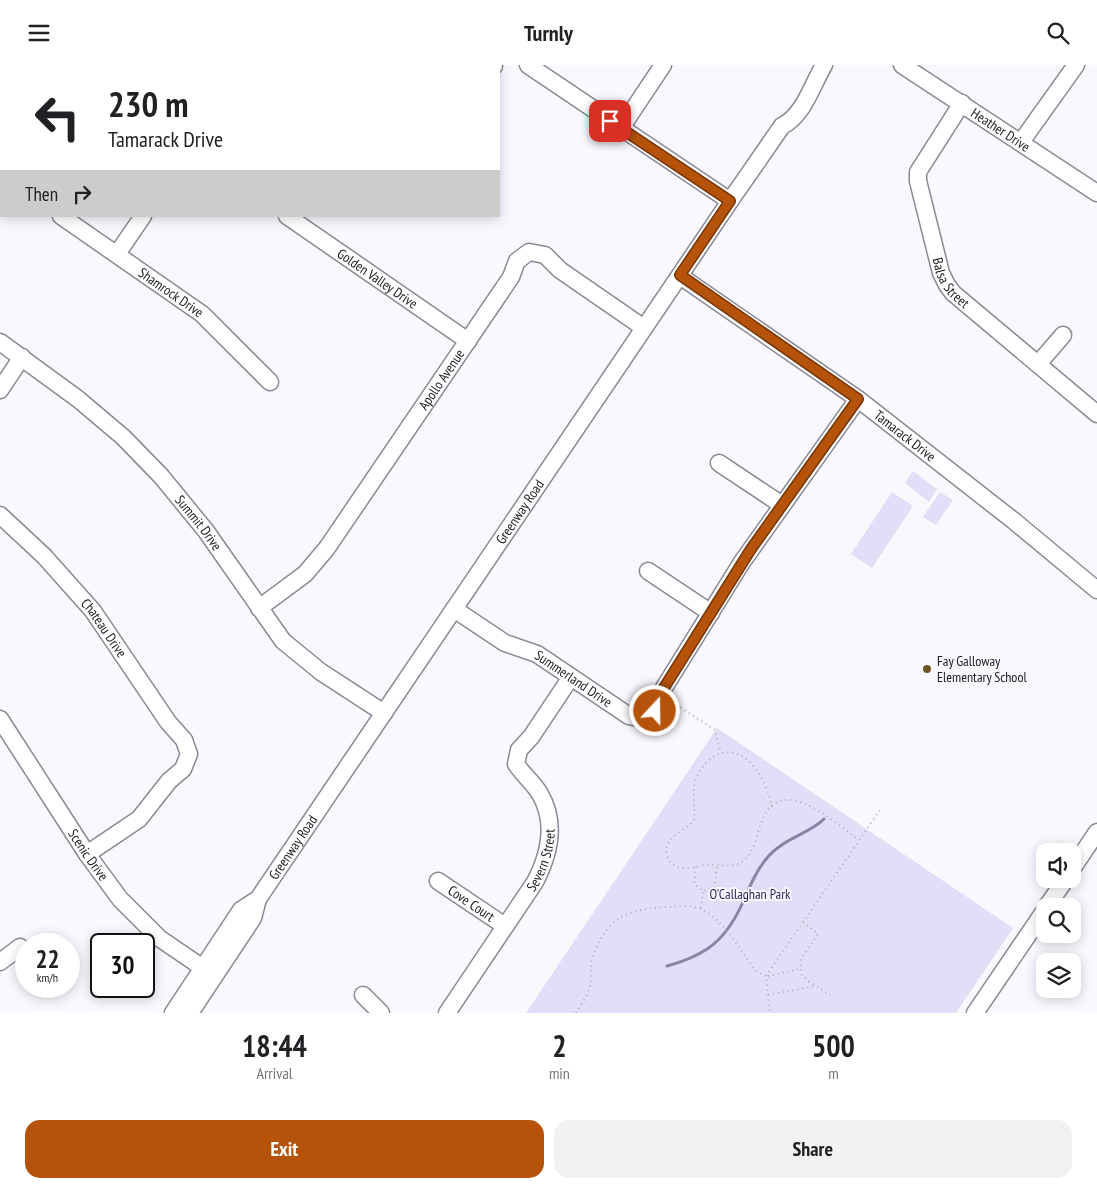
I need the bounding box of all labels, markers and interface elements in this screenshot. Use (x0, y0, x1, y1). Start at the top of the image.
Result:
icon: menu (25, 19, 53, 47)
text: Turnly (524, 19, 573, 47)
icon: search (1044, 19, 1072, 47)
text: 230 m (108, 81, 189, 127)
icon: left (25, 85, 90, 150)
pin (589, 100, 631, 142)
street label: Heather Drive (968, 104, 1034, 156)
icon: arrive (596, 107, 624, 135)
text: Tamarack Drive (108, 125, 223, 153)
icon: right (68, 180, 96, 208)
text: Then (25, 182, 58, 206)
street label: Golden Valley Drive (334, 244, 421, 313)
street label: Balsa Street (928, 256, 973, 312)
street label: Shamrock Drive (135, 264, 207, 321)
street label: Apollo Avenue (414, 345, 469, 413)
street label: Tamarack Drive (871, 406, 940, 466)
street label: Greenway Road (492, 476, 548, 548)
street label: Summit Drive (171, 491, 226, 554)
street label: Chateau Drive (77, 595, 131, 661)
street label: Summerland Drive (531, 646, 616, 711)
place label: Fay Galloway Elementary School (937, 652, 1027, 686)
marker: Fay Galloway Elementary School (921, 663, 933, 675)
position arrow (628, 684, 680, 736)
street label: Greenway Road (265, 812, 321, 883)
street label: Scenic Drive (64, 826, 113, 884)
street label: Severn Street (522, 829, 559, 895)
map controls (1036, 843, 1081, 998)
button: sound (1036, 843, 1081, 888)
street label: Cove Court (444, 881, 498, 925)
park label: O'Callaghan Park (709, 885, 791, 903)
button: search (1036, 898, 1081, 943)
speed limit sign: 30 (90, 933, 155, 998)
text: 22 (36, 943, 59, 975)
button: layers (1036, 953, 1081, 998)
text: km/h (37, 970, 58, 985)
text: 18:44 (242, 1026, 307, 1065)
text: 2 (552, 1026, 567, 1065)
text: 500 (812, 1026, 855, 1065)
text: Arrival (256, 1063, 293, 1083)
text: min (549, 1063, 570, 1083)
text: m (828, 1063, 839, 1083)
button: Exit (25, 1120, 544, 1178)
button: Share (554, 1120, 1072, 1178)

